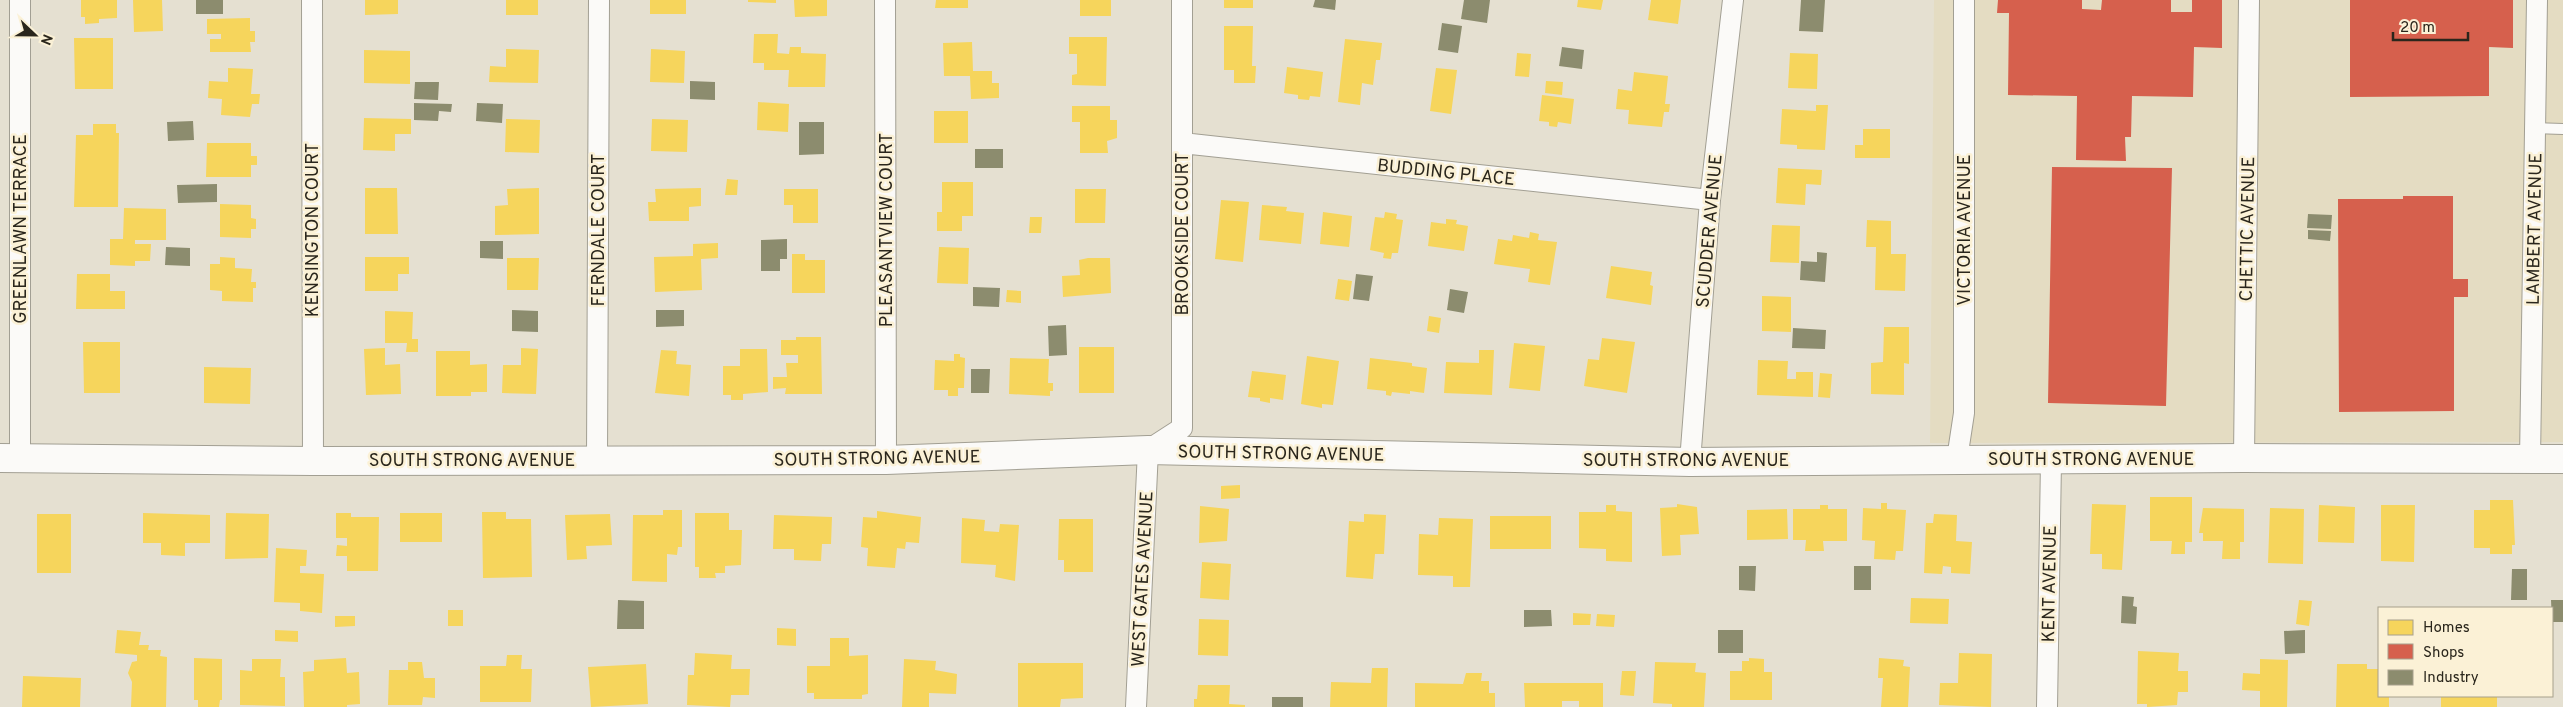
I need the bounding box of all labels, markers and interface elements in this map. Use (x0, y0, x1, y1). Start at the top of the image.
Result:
north arrow (10, 10, 60, 60)
scale bar (2393, 10, 2468, 42)
text: 20 m (2400, 19, 2435, 38)
text: N (36, 31, 55, 47)
street label: PLEASANTVIEW COURT (876, 133, 899, 327)
street label: GREENLAWN TERRACE (10, 134, 33, 324)
street label: KENSINGTON COURT (302, 143, 325, 317)
street label: BROOKSIDE COURT (1172, 152, 1195, 316)
street label: SCUDDER AVENUE (1692, 153, 1729, 309)
street label: LAMBERT AVENUE (2523, 153, 2548, 305)
street label: FERNDALE COURT (588, 154, 611, 306)
street label: VICTORIA AVENUE (1954, 154, 1977, 306)
street label: BUDDING PLACE (1376, 155, 1516, 192)
street label: CHETTIC AVENUE (2236, 157, 2261, 302)
street label: SOUTH STRONG AVENUE (1177, 441, 1385, 468)
street label: SOUTH STRONG AVENUE (773, 446, 981, 473)
street label: SOUTH STRONG AVENUE (1988, 449, 2194, 472)
street label: SOUTH STRONG AVENUE (369, 450, 575, 473)
street label: SOUTH STRONG AVENUE (1583, 450, 1789, 473)
street label: WEST GATES AVENUE (1127, 491, 1160, 668)
street label: KENT AVENUE (2038, 525, 2063, 643)
legend (2378, 607, 2553, 697)
text: Homes (2423, 619, 2470, 638)
text: Shops (2423, 644, 2464, 663)
text: Industry (2423, 669, 2479, 688)

